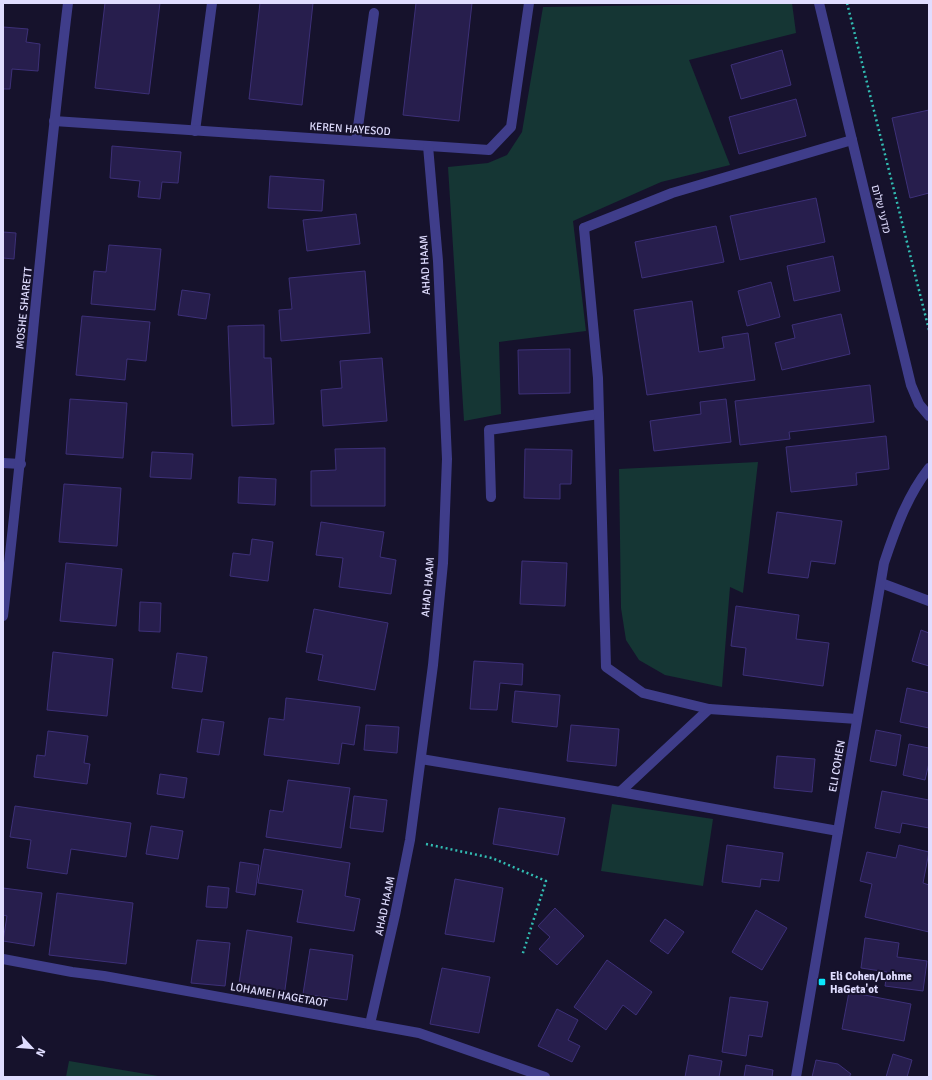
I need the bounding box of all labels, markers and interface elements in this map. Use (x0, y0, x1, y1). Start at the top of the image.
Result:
street label: KEREN HAYESOD (309, 120, 391, 138)
street label: מדעי שלום (869, 183, 893, 235)
street label: AHAD HAAM (417, 235, 433, 295)
street label: MOSHE SHARETT (13, 266, 35, 350)
street label: AHAD HAAM (419, 556, 437, 618)
street label: ELI COHEN (826, 739, 848, 793)
street label: AHAD HAAM (372, 875, 398, 937)
place label: Eli Cohen/Lohme HaGeta'ot (830, 970, 912, 996)
marker: Eli Cohen/Lohme HaGeta'ot (817, 977, 827, 987)
street label: LOHAMEI HAGETAOT (229, 980, 329, 1010)
north arrow (12, 1028, 52, 1068)
text: N (33, 1046, 48, 1058)

